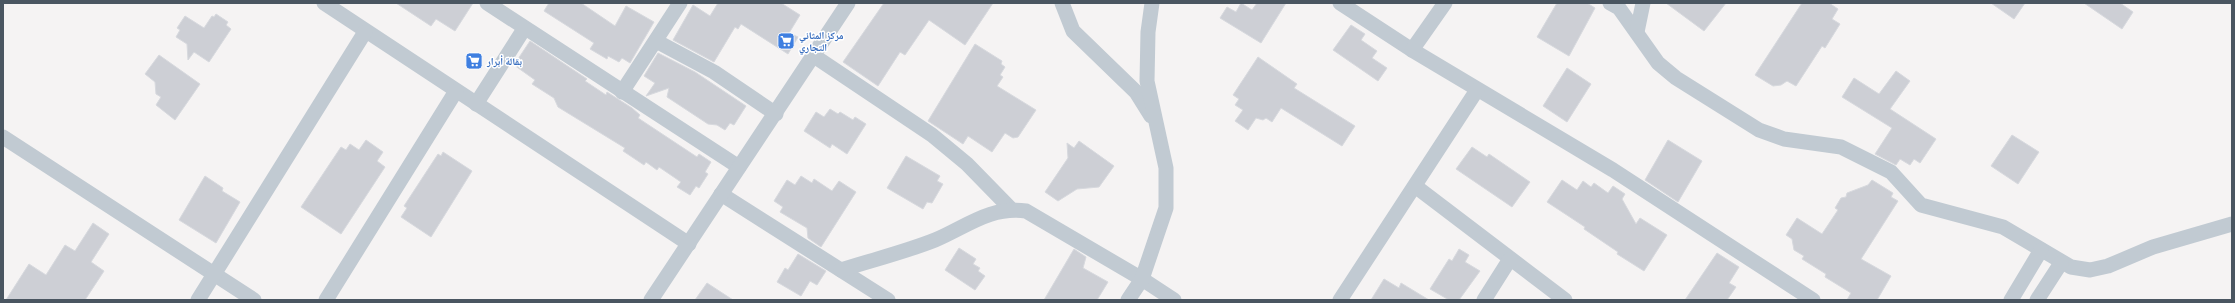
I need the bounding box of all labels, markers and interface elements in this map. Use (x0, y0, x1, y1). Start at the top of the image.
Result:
place label: مركز المثاني التجاري (799, 29, 844, 55)
supermarket icon: مركز المثاني التجاري (776, 31, 796, 51)
supermarket icon: بقالة أبرار (464, 51, 484, 71)
place label: بقالة أبرار (486, 55, 522, 68)

